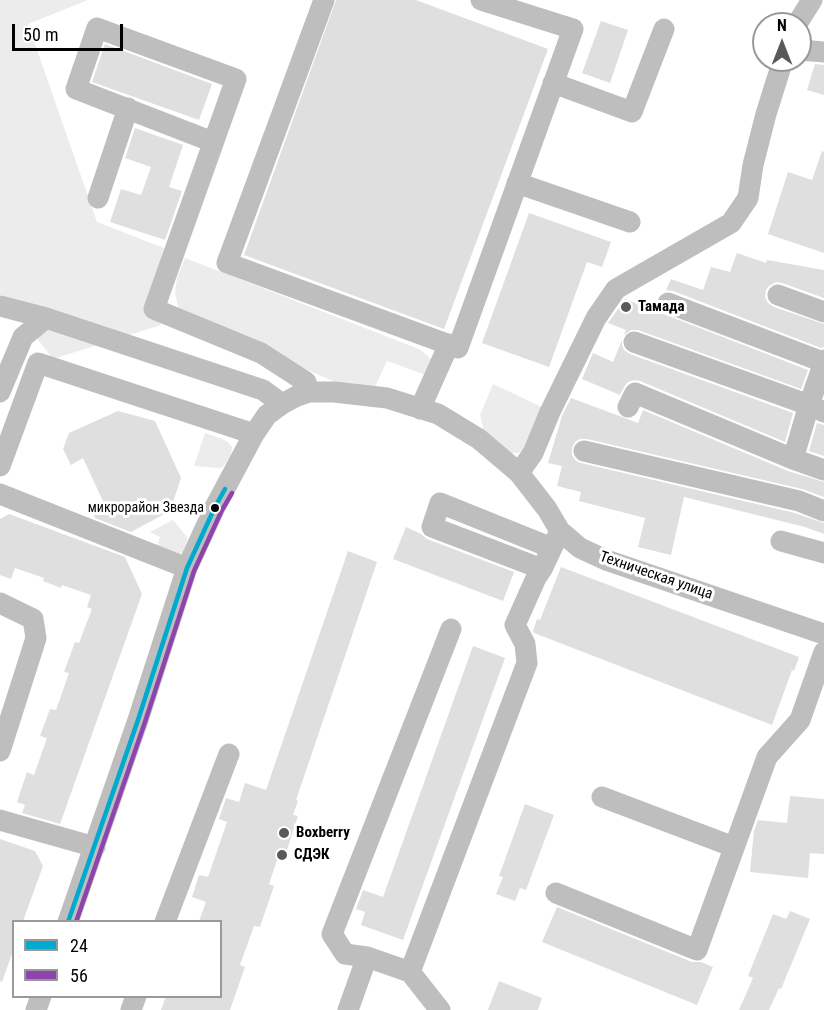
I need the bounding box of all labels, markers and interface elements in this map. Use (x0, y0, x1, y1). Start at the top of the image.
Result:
scale bar (15, 12, 126, 50)
north arrow (752, 12, 812, 72)
text: N (777, 16, 787, 35)
text: 50 m (23, 24, 58, 45)
place label: Тамада (638, 298, 685, 316)
marker: Тамада (619, 300, 633, 314)
place label: микрорайон Звезда (88, 500, 204, 516)
marker: микрорайон Звезда (209, 502, 221, 514)
street label: Техническая улица (597, 548, 715, 604)
place label: Boxberry (296, 824, 350, 842)
marker: Boxberry (277, 826, 291, 840)
place label: СДЭК (294, 846, 329, 864)
marker: СДЭК (275, 848, 289, 862)
legend (12, 920, 222, 998)
text: 24 (70, 935, 88, 956)
text: 56 (70, 965, 88, 986)

